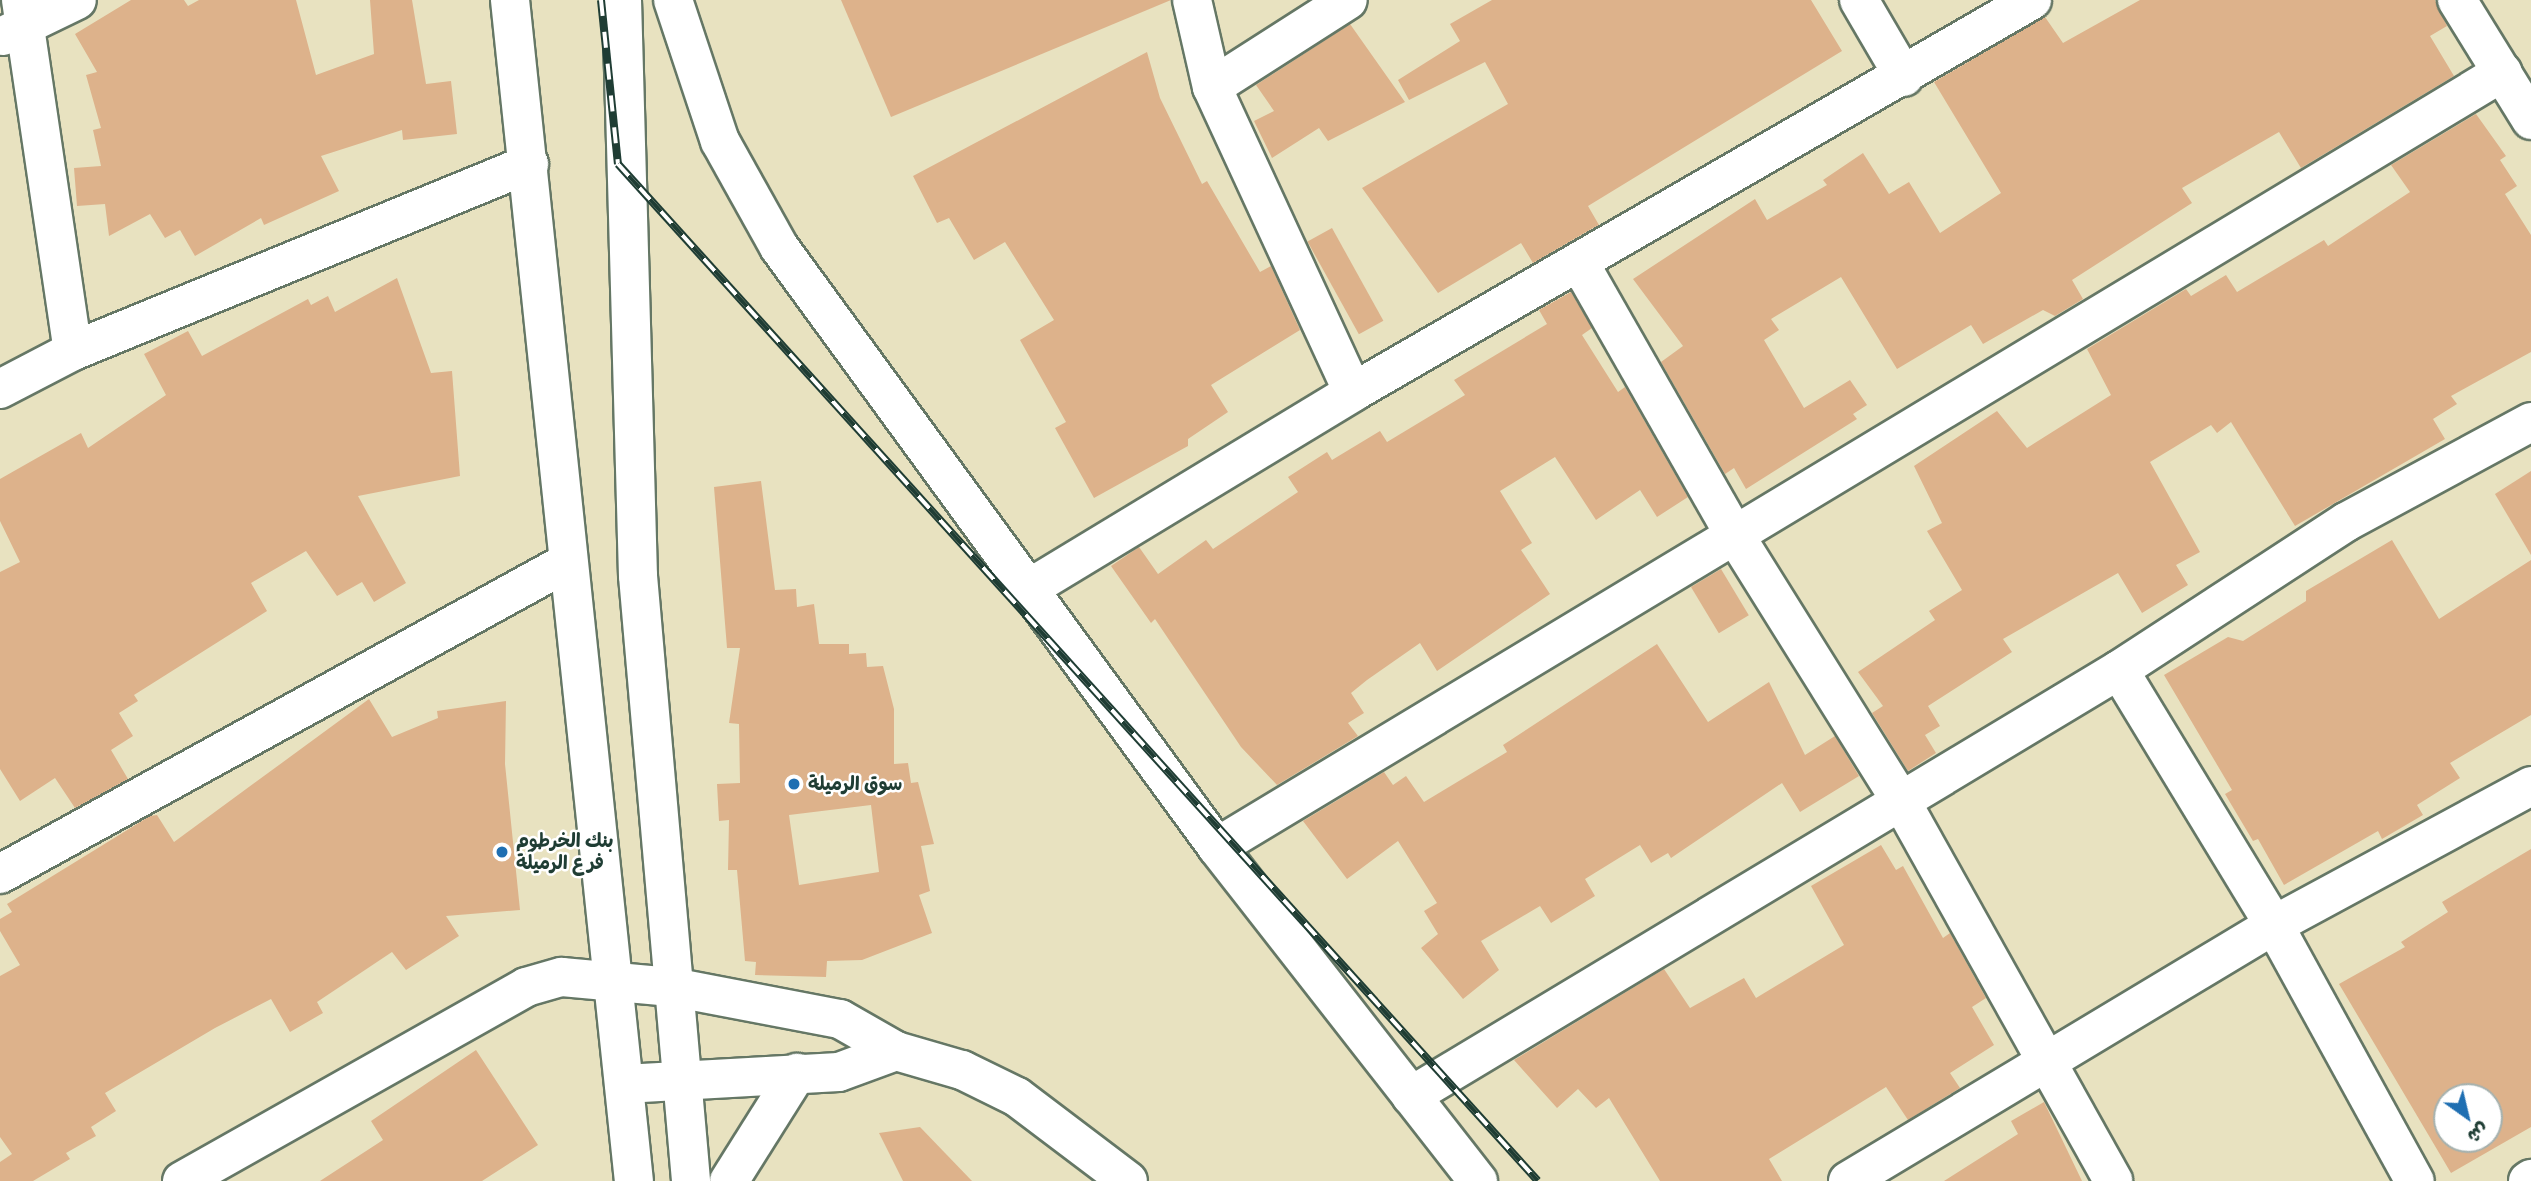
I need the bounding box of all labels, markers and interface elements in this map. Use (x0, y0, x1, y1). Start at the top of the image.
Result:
place label: سوق الرميلة (808, 773, 902, 795)
marker: سوق الرميلة (786, 776, 802, 792)
place label: بنك الخرطوم فرع الرميلة (516, 830, 613, 874)
marker: بنك الخرطوم فرع الرميلة (494, 844, 510, 860)
north arrow (2433, 1083, 2503, 1153)
text: ش (2463, 1117, 2495, 1150)

